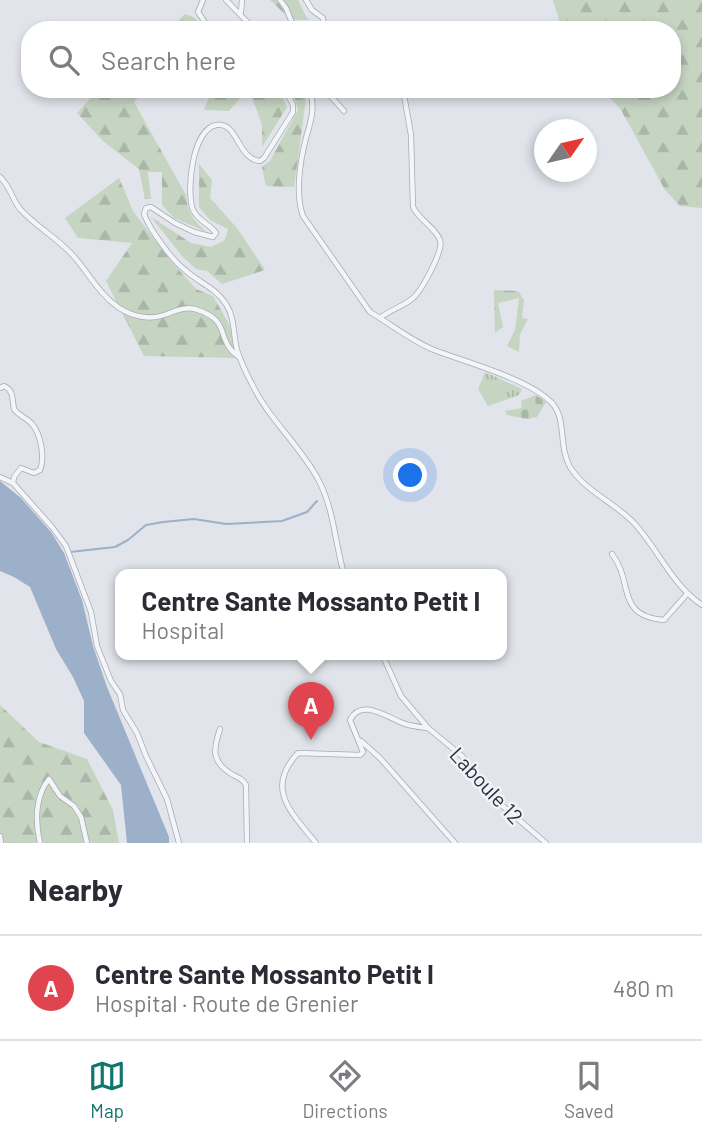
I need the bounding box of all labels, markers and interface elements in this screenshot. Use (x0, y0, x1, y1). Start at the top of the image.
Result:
search box (21, 21, 681, 98)
icon: search (45, 41, 83, 79)
text: Search here (101, 44, 236, 75)
north arrow (534, 119, 597, 182)
your location (393, 458, 427, 492)
popup (115, 569, 507, 660)
text: Centre Sante Mossanto Petit I (142, 585, 480, 616)
text: Hospital (142, 616, 224, 644)
pin: A (288, 682, 334, 740)
street label: Laboule 12 (445, 742, 529, 828)
text: Nearby (28, 871, 123, 907)
text: Centre Sante Mossanto Petit I (95, 958, 434, 989)
text: A (43, 974, 59, 1002)
text: 480 m (613, 974, 674, 1002)
text: Hospital · Route de Grenier (95, 989, 358, 1017)
tab: Map (88, 1057, 126, 1122)
tab: Directions (303, 1057, 388, 1122)
tab: Saved (564, 1057, 614, 1122)

